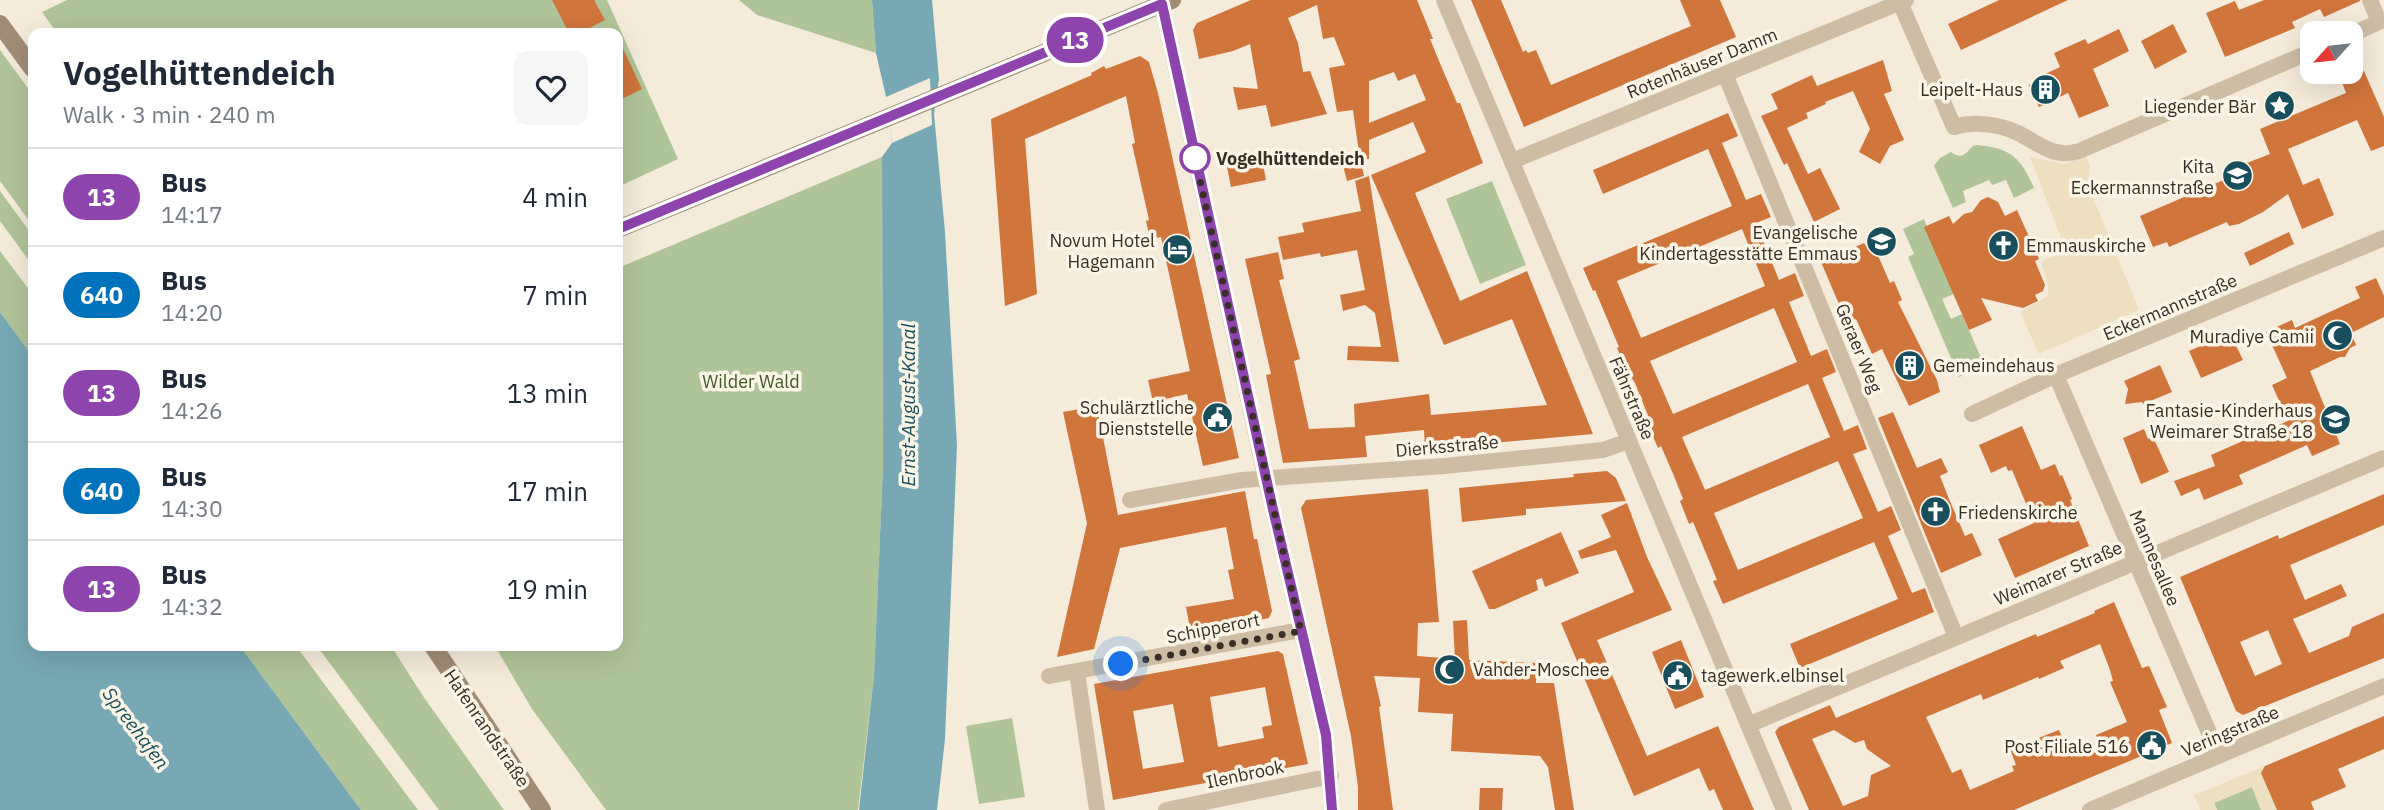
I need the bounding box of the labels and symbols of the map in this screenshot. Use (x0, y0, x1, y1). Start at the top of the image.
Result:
line badge: 13 (1044, 17, 1106, 63)
north arrow (2300, 21, 2362, 84)
street label: Rotenhäuser Damm (1623, 22, 1781, 104)
building icon: Leipelt-Haus (2029, 72, 2063, 106)
place label: Leipelt-Haus (1920, 78, 2023, 101)
place icon: Liegender Bär (2262, 89, 2296, 123)
place label: Liegender Bär (2144, 95, 2256, 118)
marker: Vogelhüttendeich (1180, 143, 1210, 173)
place label: Vogelhüttendeich (1216, 147, 1365, 170)
place label: Kita Eckermannstraße (2071, 155, 2214, 199)
school or university icon: Kita Eckermannstraße (2220, 159, 2254, 193)
place label: Evangelische Kindertagesstätte Emmaus (1639, 221, 1858, 265)
school or university icon: Evangelische Kindertagesstätte Emmaus (1864, 225, 1898, 259)
church icon: Emmauskirche (1986, 228, 2020, 262)
place label: Novum Hotel Hagemann (1049, 229, 1155, 273)
hotel icon: Novum Hotel Hagemann (1161, 233, 1195, 267)
place label: Emmauskirche (2026, 234, 2146, 257)
street label: Eckermannstraße (2100, 268, 2241, 346)
street label: Geraer Weg (1831, 300, 1888, 397)
mosque icon: Muradiye Camii (2320, 319, 2354, 353)
water label: Ernst-August-Kanal (896, 324, 920, 486)
place label: Muradiye Camii (2190, 325, 2314, 348)
building icon: Gemeindehaus (1893, 348, 1927, 382)
street label: Fährstraße (1604, 353, 1660, 443)
place label: Gemeindehaus (1933, 354, 2055, 377)
park label: Wilder Wald (702, 370, 800, 393)
place label: Schulärztliche Dienststelle (1080, 396, 1194, 440)
place label: Fantasie-Kinderhaus Weimarer Straße 18 (2145, 399, 2313, 443)
public building icon: Schulärztliche Dienststelle (1200, 400, 1234, 434)
school or university icon: Fantasie-Kinderhaus Weimarer Straße 18 (2319, 403, 2353, 437)
street label: Dierksstraße (1394, 430, 1500, 462)
church icon: Friedenskirche (1918, 495, 1952, 529)
place label: Friedenskirche (1958, 501, 2078, 524)
street label: Mannesallee (2124, 506, 2186, 610)
street label: Weimarer Straße (1990, 536, 2126, 610)
street label: Schipperort (1164, 608, 1262, 648)
your location (1103, 646, 1138, 681)
mosque icon: Vahder-Moschee (1433, 652, 1467, 686)
place label: Vahder-Moschee (1473, 658, 1610, 681)
public building icon: tagewerk.elbinsel (1661, 658, 1695, 692)
place label: tagewerk.elbinsel (1701, 664, 1844, 687)
street label: Hafenrandstraße (439, 665, 535, 792)
water label: Spreehafen (98, 682, 174, 774)
street label: Veringstraße (2178, 700, 2282, 762)
public building icon: Post Filiale 516 (2135, 729, 2169, 763)
place label: Post Filiale 516 (2004, 735, 2129, 758)
street label: Ilenbrook (1204, 754, 1286, 793)

